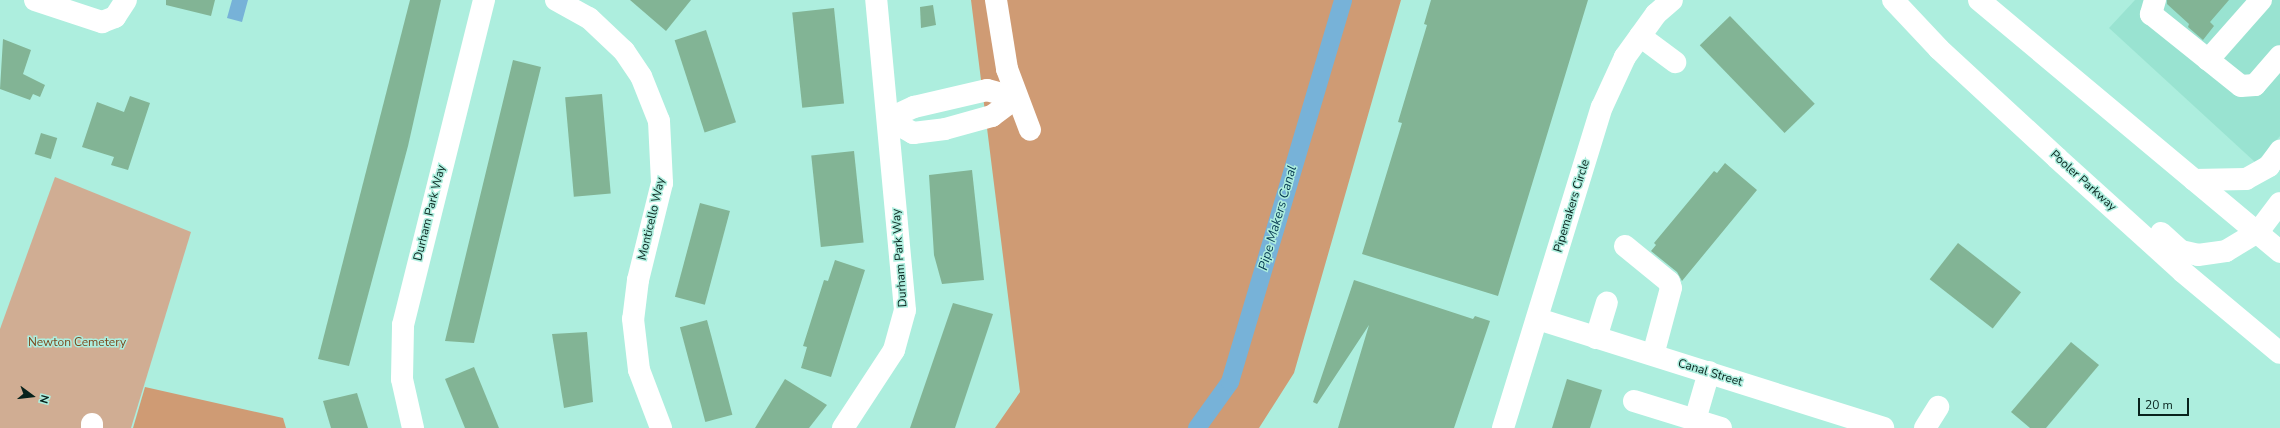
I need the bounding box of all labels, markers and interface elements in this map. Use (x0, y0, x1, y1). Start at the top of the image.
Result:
street label: Pooler Parkway (2047, 148, 2119, 214)
street label: Pipemakers Circle (1551, 158, 1593, 254)
street label: Durham Park Way (411, 163, 449, 263)
water label: Pipe Makers Canal (1256, 164, 1300, 272)
street label: Monticello Way (635, 176, 669, 262)
street label: Durham Park Way (889, 208, 911, 308)
park label: Newton Cemetery (28, 336, 126, 350)
street label: Canal Street (1676, 356, 1744, 390)
north arrow (12, 376, 52, 416)
scale bar (2140, 390, 2191, 416)
text: N (36, 393, 52, 405)
text: 20 m (2145, 397, 2173, 413)

